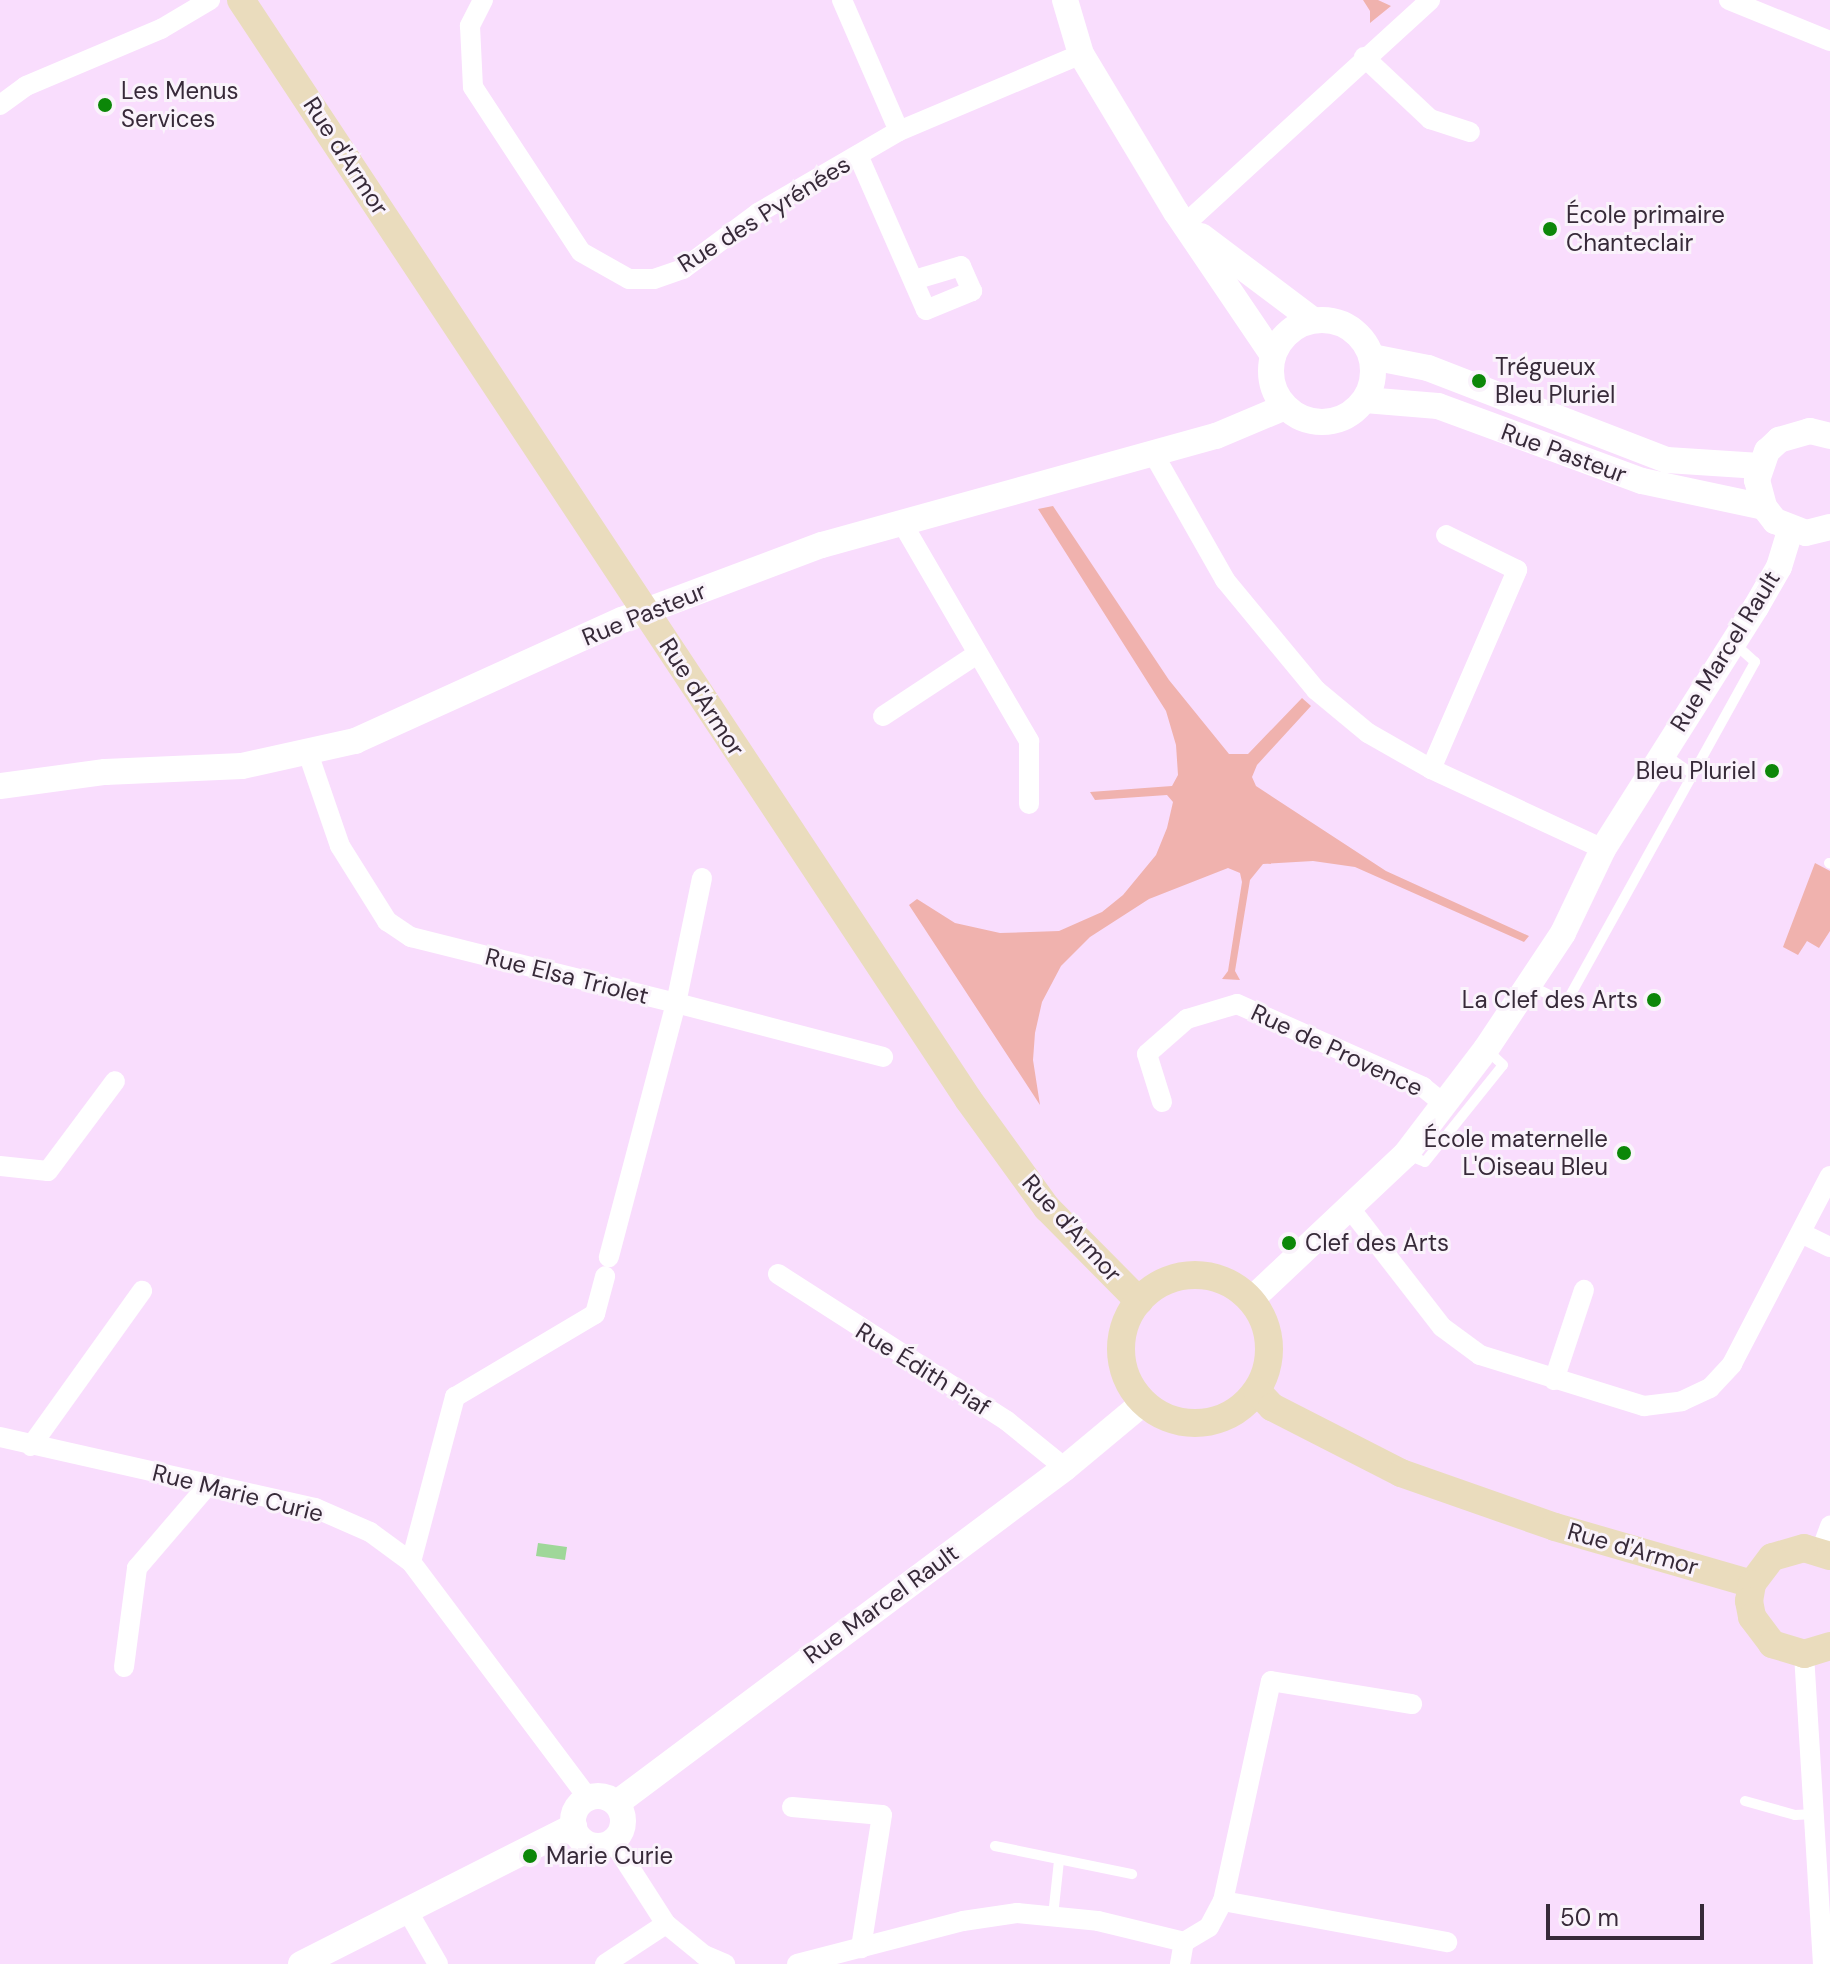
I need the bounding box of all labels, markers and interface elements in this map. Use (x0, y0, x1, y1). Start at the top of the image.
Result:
place label: Les Menus Services (121, 77, 239, 133)
street label: Rue d'Armor (297, 92, 395, 220)
marker: Les Menus Services (96, 96, 114, 114)
street label: Rue des Pyrénées (673, 149, 855, 279)
place label: École primaire Chanteclair (1566, 201, 1725, 257)
marker: École primaire Chanteclair (1541, 220, 1559, 238)
place label: Trégueux Bleu Pluriel (1495, 353, 1615, 409)
marker: Trégueux Bleu Pluriel (1470, 372, 1488, 390)
street label: Rue Pasteur (1497, 417, 1631, 489)
street label: Rue Marcel Rault (1664, 565, 1786, 737)
street label: Rue Pasteur (578, 576, 710, 652)
street label: Rue d'Armor (653, 633, 751, 761)
place label: Bleu Pluriel (1636, 757, 1756, 785)
marker: Bleu Pluriel (1763, 762, 1781, 780)
street label: Rue Elsa Triolet (482, 942, 652, 1010)
place label: La Clef des Arts (1462, 986, 1638, 1014)
marker: La Clef des Arts (1645, 991, 1663, 1009)
street label: Rue de Provence (1247, 998, 1427, 1102)
place label: École maternelle L'Oiseau Bleu (1424, 1125, 1608, 1181)
marker: École maternelle L'Oiseau Bleu (1615, 1144, 1633, 1162)
street label: Rue d'Armor (1016, 1168, 1128, 1288)
place label: Clef des Arts (1305, 1229, 1449, 1257)
marker: Clef des Arts (1280, 1234, 1298, 1252)
street label: Rue Édith Piaf (851, 1316, 995, 1422)
street label: Rue Marie Curie (150, 1458, 326, 1528)
street label: Rue d'Armor (1564, 1517, 1702, 1581)
street label: Rue Marcel Rault (798, 1538, 964, 1670)
place label: Marie Curie (546, 1842, 673, 1870)
marker: Marie Curie (521, 1847, 539, 1865)
scale bar (1550, 1888, 1708, 1938)
text: 50 m (1560, 1902, 1619, 1933)

